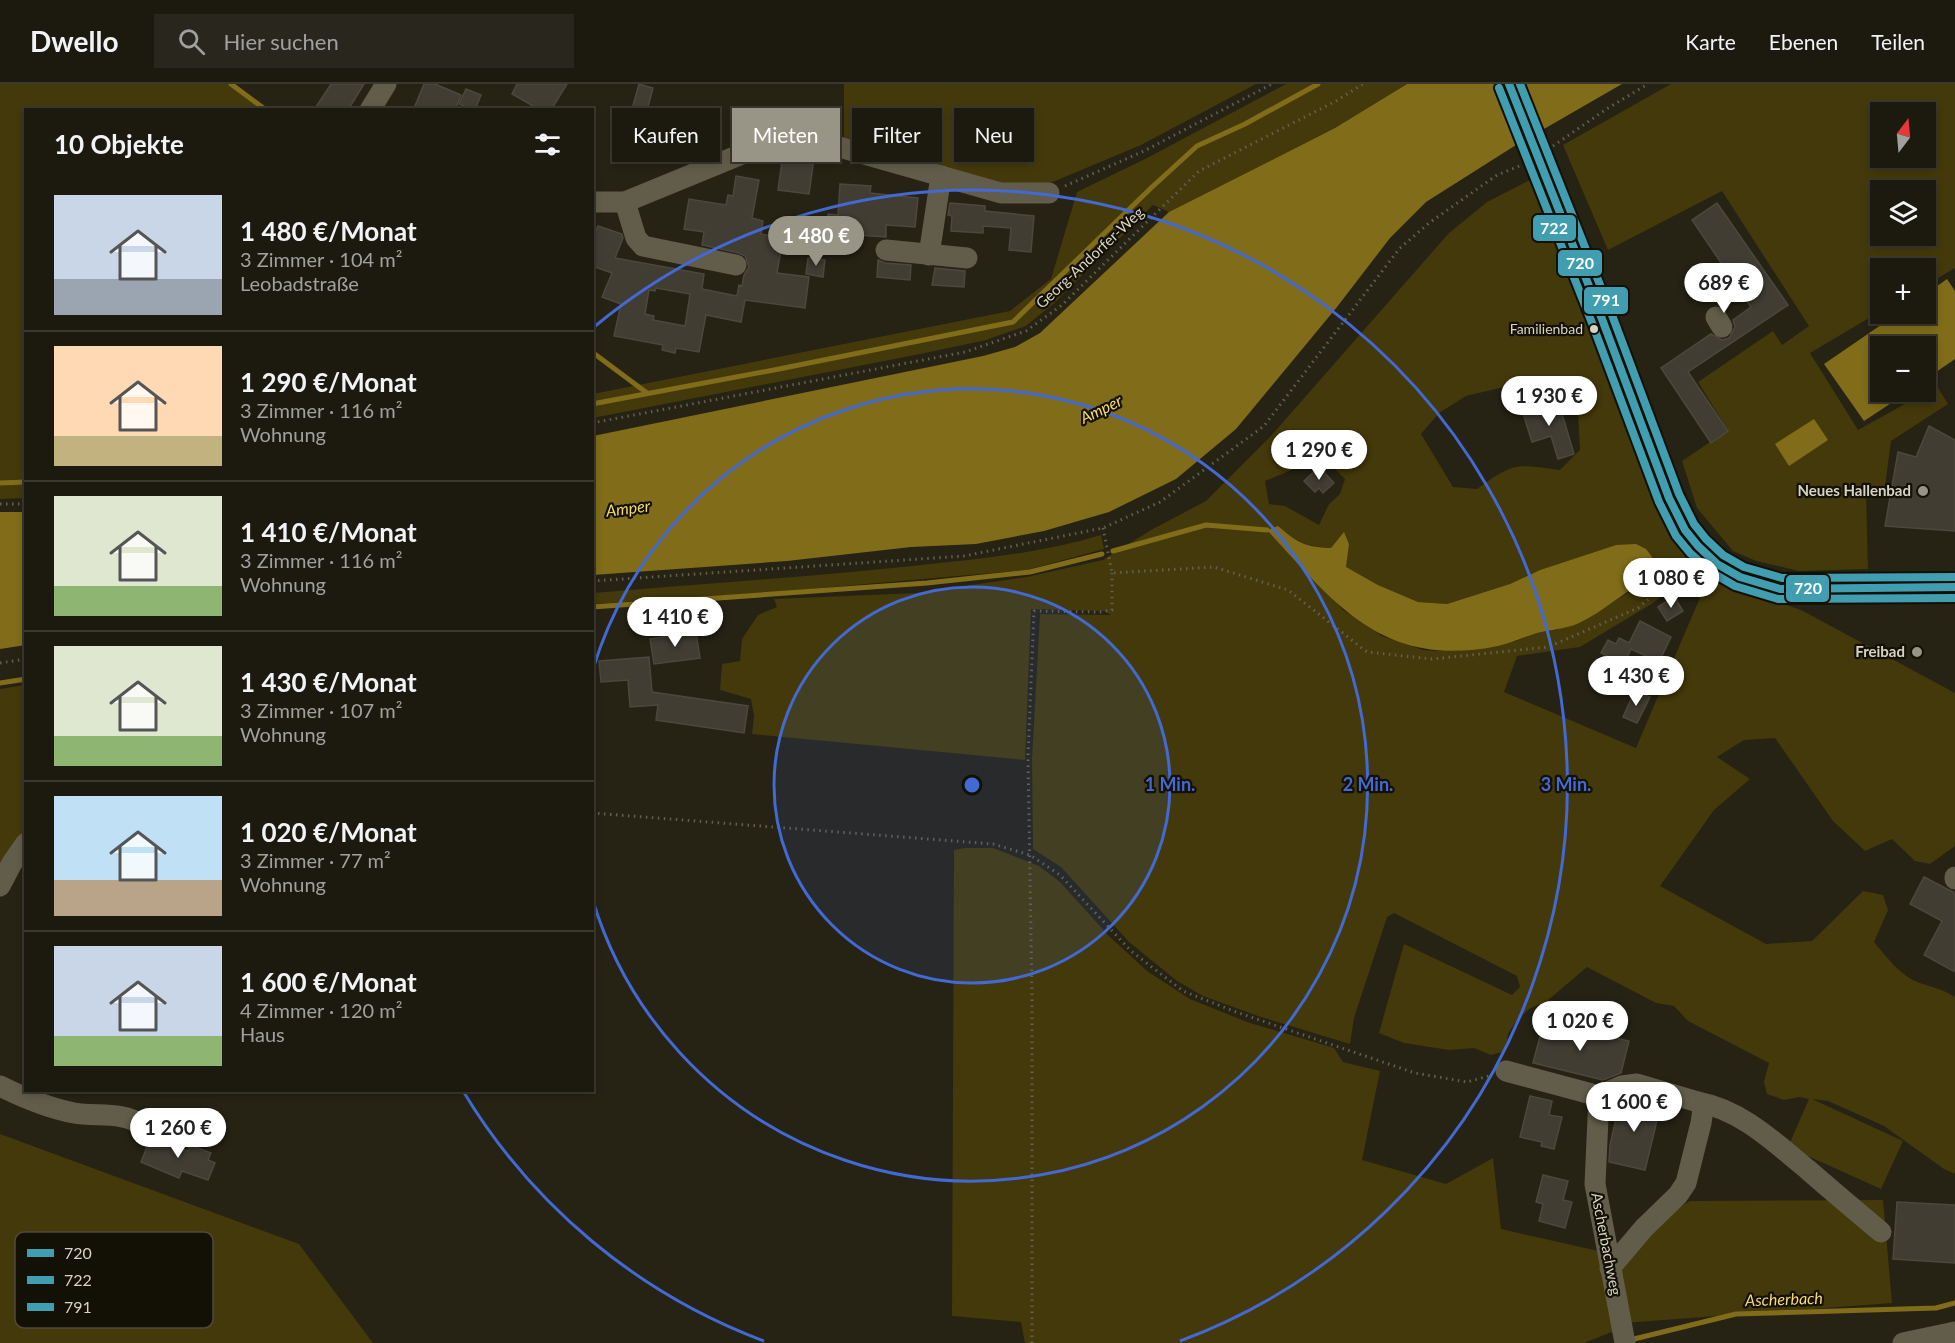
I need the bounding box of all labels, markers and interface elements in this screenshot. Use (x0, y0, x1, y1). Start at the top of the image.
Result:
search box (154, 14, 574, 68)
text: Dwello (30, 24, 118, 58)
icon: search (175, 25, 208, 58)
text: Hier suchen (223, 28, 339, 55)
text: Karte (1685, 29, 1736, 54)
text: Ebenen (1769, 29, 1838, 54)
text: Teilen (1871, 29, 1925, 54)
north arrow (1870, 102, 1936, 168)
map controls (1870, 102, 1936, 402)
chip: Kaufen (612, 108, 720, 162)
chip: Mieten (732, 108, 840, 162)
chip: Filter (852, 108, 942, 162)
chip: Neu (954, 108, 1034, 162)
text: 10 Objekte (54, 128, 184, 160)
icon: filters (531, 128, 564, 161)
button: layers (1870, 180, 1936, 246)
street label: Georg-Andorfer-Weg (1032, 203, 1147, 312)
line badge: 722 (1532, 214, 1577, 242)
text: 1 480 €/Monat (240, 215, 417, 247)
pin: 1 480 € (761, 216, 871, 267)
text: 722 (1540, 218, 1568, 237)
icon: home (102, 219, 174, 291)
text: 1 480 € (782, 223, 850, 247)
text: 3 Zimmer · 104 m² (240, 247, 402, 271)
line badge: 720 (1557, 249, 1603, 277)
text: 720 (1566, 253, 1594, 272)
button: + (1870, 258, 1936, 324)
pin: 689 € (1682, 263, 1766, 314)
text: 689 € (1698, 270, 1750, 294)
text: Leobadstraße (240, 271, 359, 295)
line badge: 791 (1583, 286, 1629, 315)
text: 791 (1592, 290, 1620, 309)
place label: Familienbad (1510, 320, 1583, 337)
marker: Familienbad (1588, 323, 1600, 335)
button: − (1870, 336, 1936, 402)
text: 1 290 €/Monat (240, 366, 417, 398)
icon: home (102, 370, 174, 442)
pin: 1 930 € (1494, 376, 1604, 427)
text: 1 930 € (1515, 383, 1583, 407)
water label: Amper (1076, 390, 1125, 427)
text: 3 Zimmer · 116 m² (240, 398, 402, 422)
text: Wohnung (240, 422, 326, 446)
pin: 1 290 € (1264, 430, 1374, 481)
text: 1 290 € (1285, 437, 1353, 461)
place label: Neues Hallenbad (1797, 481, 1911, 499)
marker: Neues Hallenbad (1916, 484, 1930, 498)
water label: Amper (604, 495, 652, 520)
text: 1 410 €/Monat (240, 516, 417, 548)
icon: home (102, 520, 174, 592)
text: 3 Zimmer · 116 m² (240, 548, 402, 572)
pin: 1 080 € (1616, 558, 1726, 609)
text: 1 080 € (1637, 565, 1705, 589)
text: Wohnung (240, 572, 326, 596)
line badge: 720 (1785, 574, 1830, 603)
text: 720 (1794, 578, 1822, 597)
pin: 1 410 € (620, 597, 730, 648)
text: 1 410 € (641, 604, 709, 628)
place label: Freibad (1855, 642, 1905, 660)
marker: Freibad (1910, 645, 1924, 659)
pin: 1 430 € (1581, 656, 1691, 707)
text: 1 430 € (1602, 663, 1670, 687)
text: 1 430 €/Monat (240, 666, 417, 698)
icon: home (102, 670, 174, 742)
text: 3 Zimmer · 107 m² (240, 698, 402, 722)
text: Wohnung (240, 722, 326, 746)
text: 1 Min. (1145, 773, 1195, 795)
text: 2 Min. (1343, 773, 1393, 795)
text: 3 Min. (1541, 773, 1591, 795)
centre of rings (962, 775, 982, 795)
text: 1 020 €/Monat (240, 816, 417, 848)
icon: home (102, 820, 174, 892)
text: 3 Zimmer · 77 m² (240, 848, 391, 872)
text: Wohnung (240, 872, 326, 896)
text: 1 600 €/Monat (240, 966, 417, 998)
icon: home (102, 970, 174, 1042)
text: 4 Zimmer · 120 m² (240, 998, 402, 1022)
pin: 1 020 € (1525, 1001, 1635, 1052)
text: 1 020 € (1546, 1008, 1614, 1032)
text: Haus (240, 1022, 285, 1046)
pin: 1 600 € (1579, 1082, 1689, 1133)
text: 1 600 € (1600, 1089, 1668, 1113)
pin: 1 260 € (123, 1108, 233, 1159)
text: 1 260 € (144, 1115, 212, 1139)
street label: Ascherbachweg (1588, 1191, 1626, 1297)
legend (15, 1232, 213, 1328)
text: 720 (64, 1243, 92, 1262)
text: 722 (64, 1270, 92, 1289)
water label: Ascherbach (1744, 1288, 1823, 1309)
text: 791 (64, 1297, 92, 1316)

